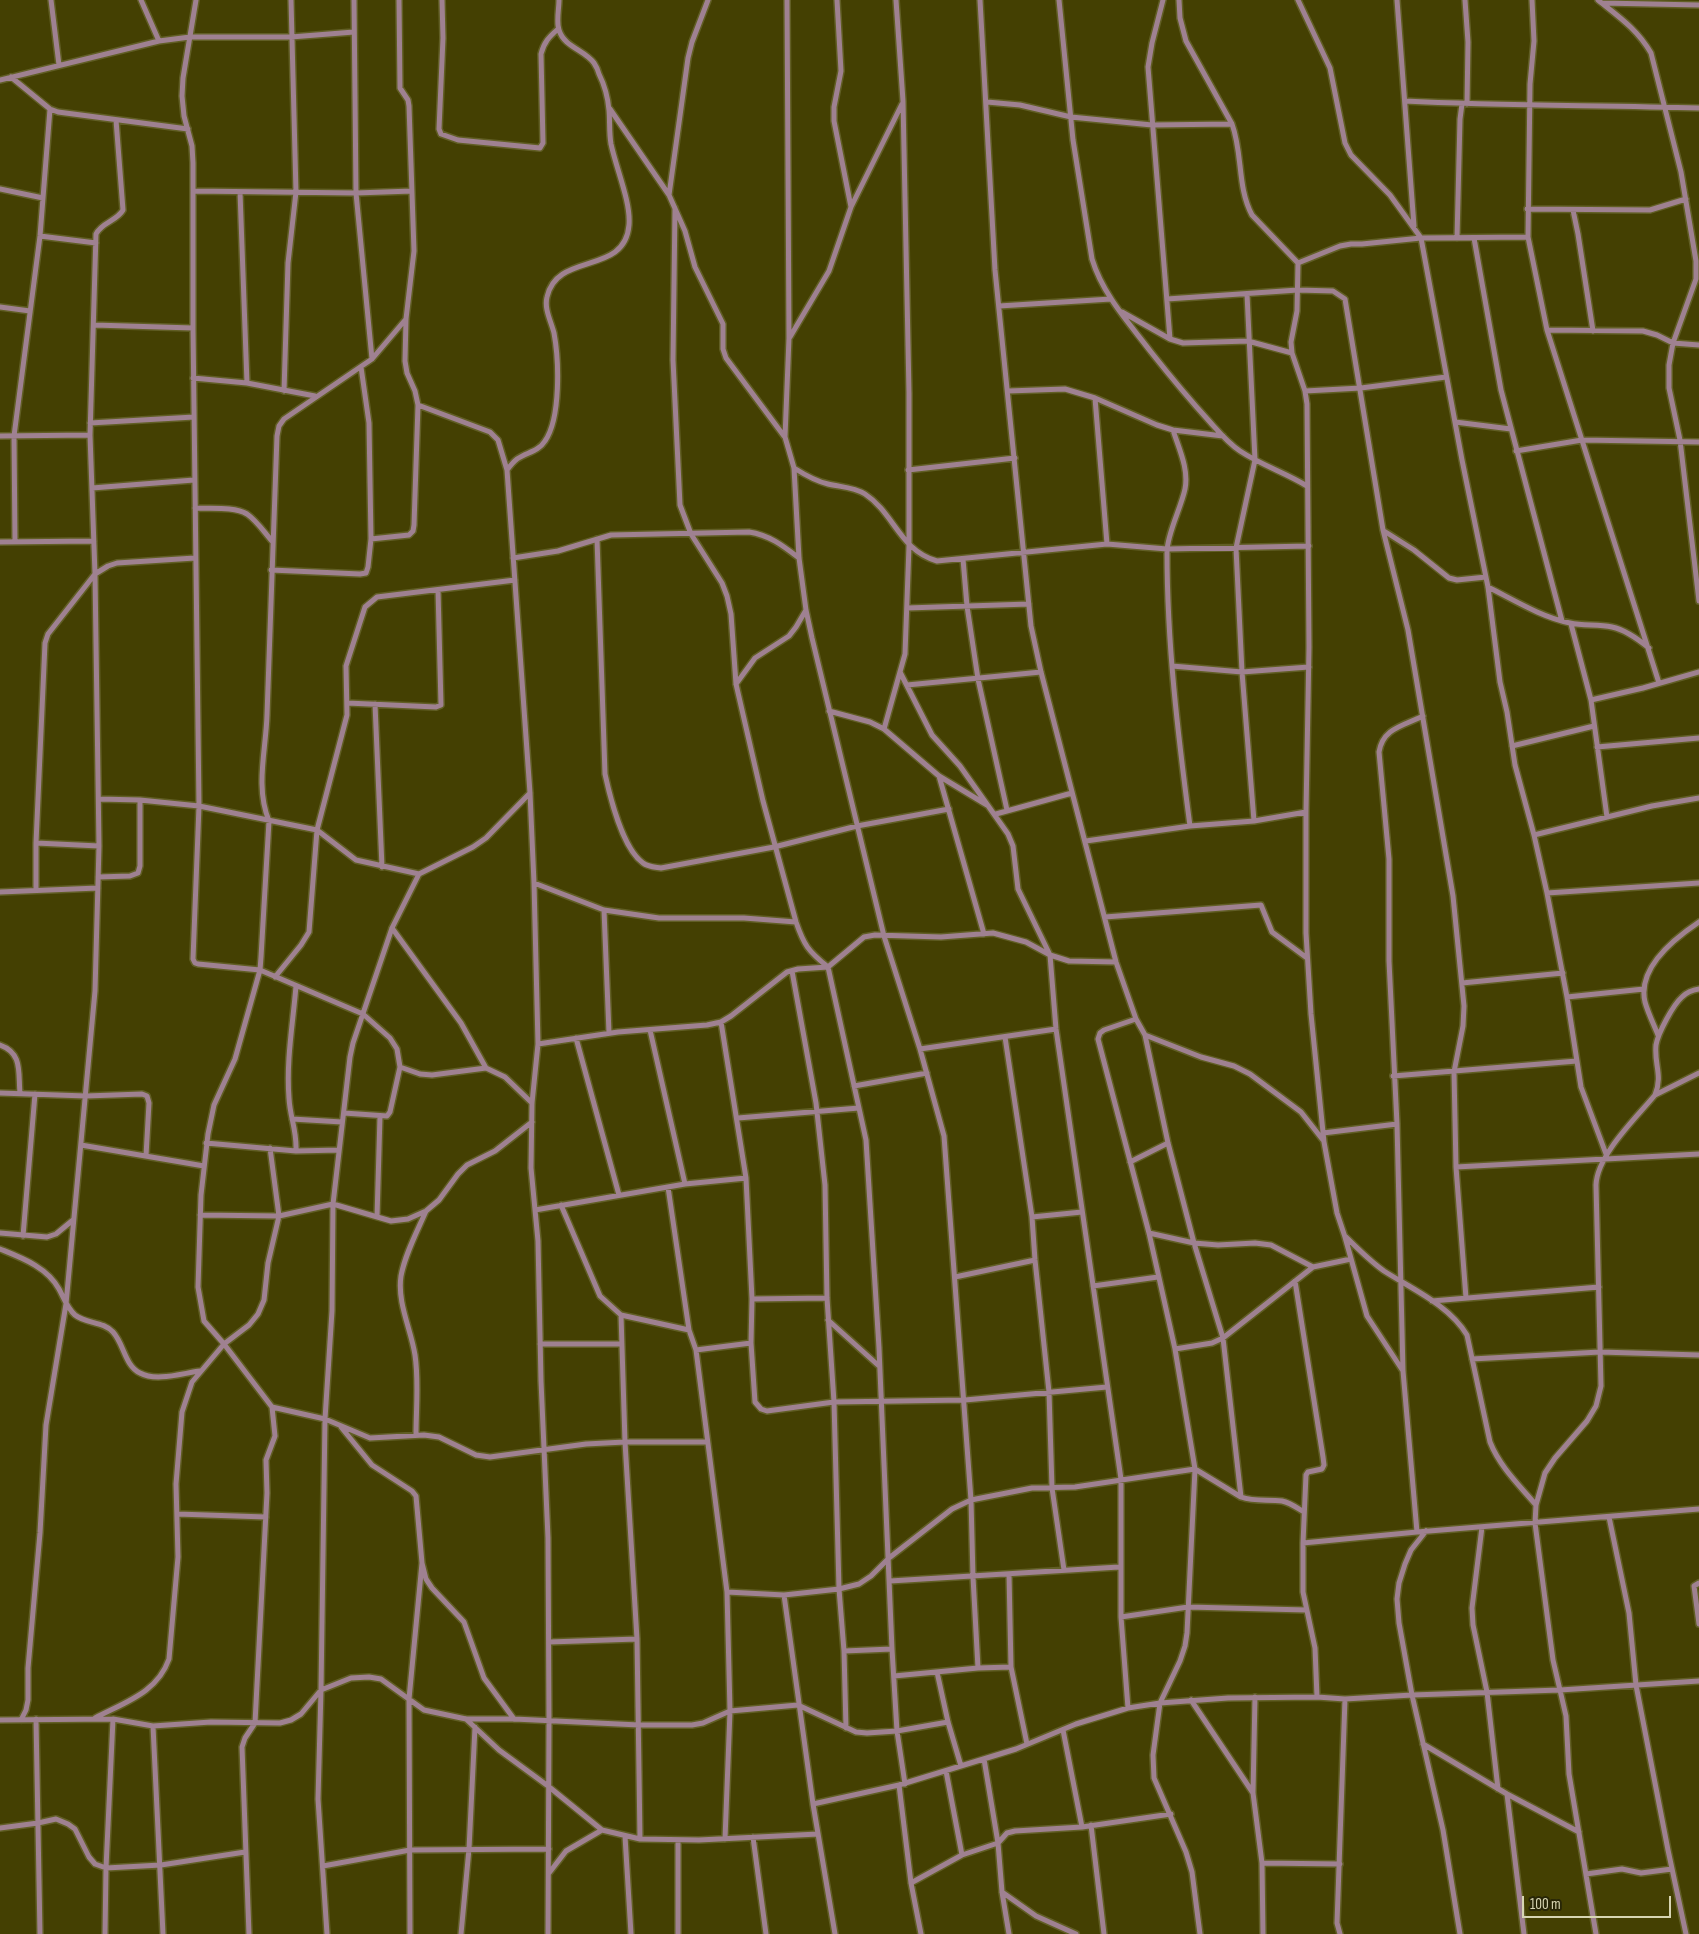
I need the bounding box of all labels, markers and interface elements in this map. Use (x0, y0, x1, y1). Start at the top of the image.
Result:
scale bar (1524, 1886, 1673, 1918)
text: 100 m (1530, 1895, 1561, 1914)

